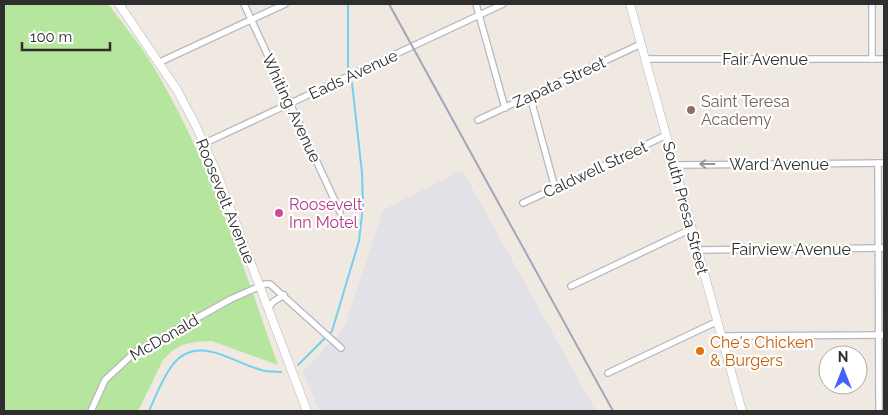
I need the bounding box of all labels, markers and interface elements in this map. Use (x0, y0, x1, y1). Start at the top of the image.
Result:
scale bar (22, 20, 110, 52)
text: 100 m (30, 28, 72, 46)
street label: Eads Avenue (306, 46, 401, 103)
street label: Fair Avenue (722, 50, 808, 69)
street label: Whiting Avenue (258, 51, 325, 165)
street label: Zapata Street (510, 52, 609, 112)
place label: Saint Teresa Academy (701, 92, 790, 129)
marker: Saint Teresa Academy (685, 104, 697, 116)
street label: Roosevelt Avenue (192, 136, 259, 266)
street label: Caldwell Street (540, 137, 651, 202)
street label: South Presa Street (659, 139, 713, 277)
street label: Ward Avenue (729, 155, 829, 174)
one-way arrow (699, 159, 716, 169)
place label: Roosevelt Inn Motel (289, 195, 363, 232)
marker: Roosevelt Inn Motel (273, 207, 285, 219)
street label: Fairview Avenue (731, 240, 851, 259)
street label: McDonald (127, 310, 202, 365)
place label: Che's Chicken & Burgers (710, 333, 814, 370)
marker: Che's Chicken & Burgers (694, 345, 706, 357)
north arrow (818, 345, 868, 395)
text: N (838, 349, 848, 365)

